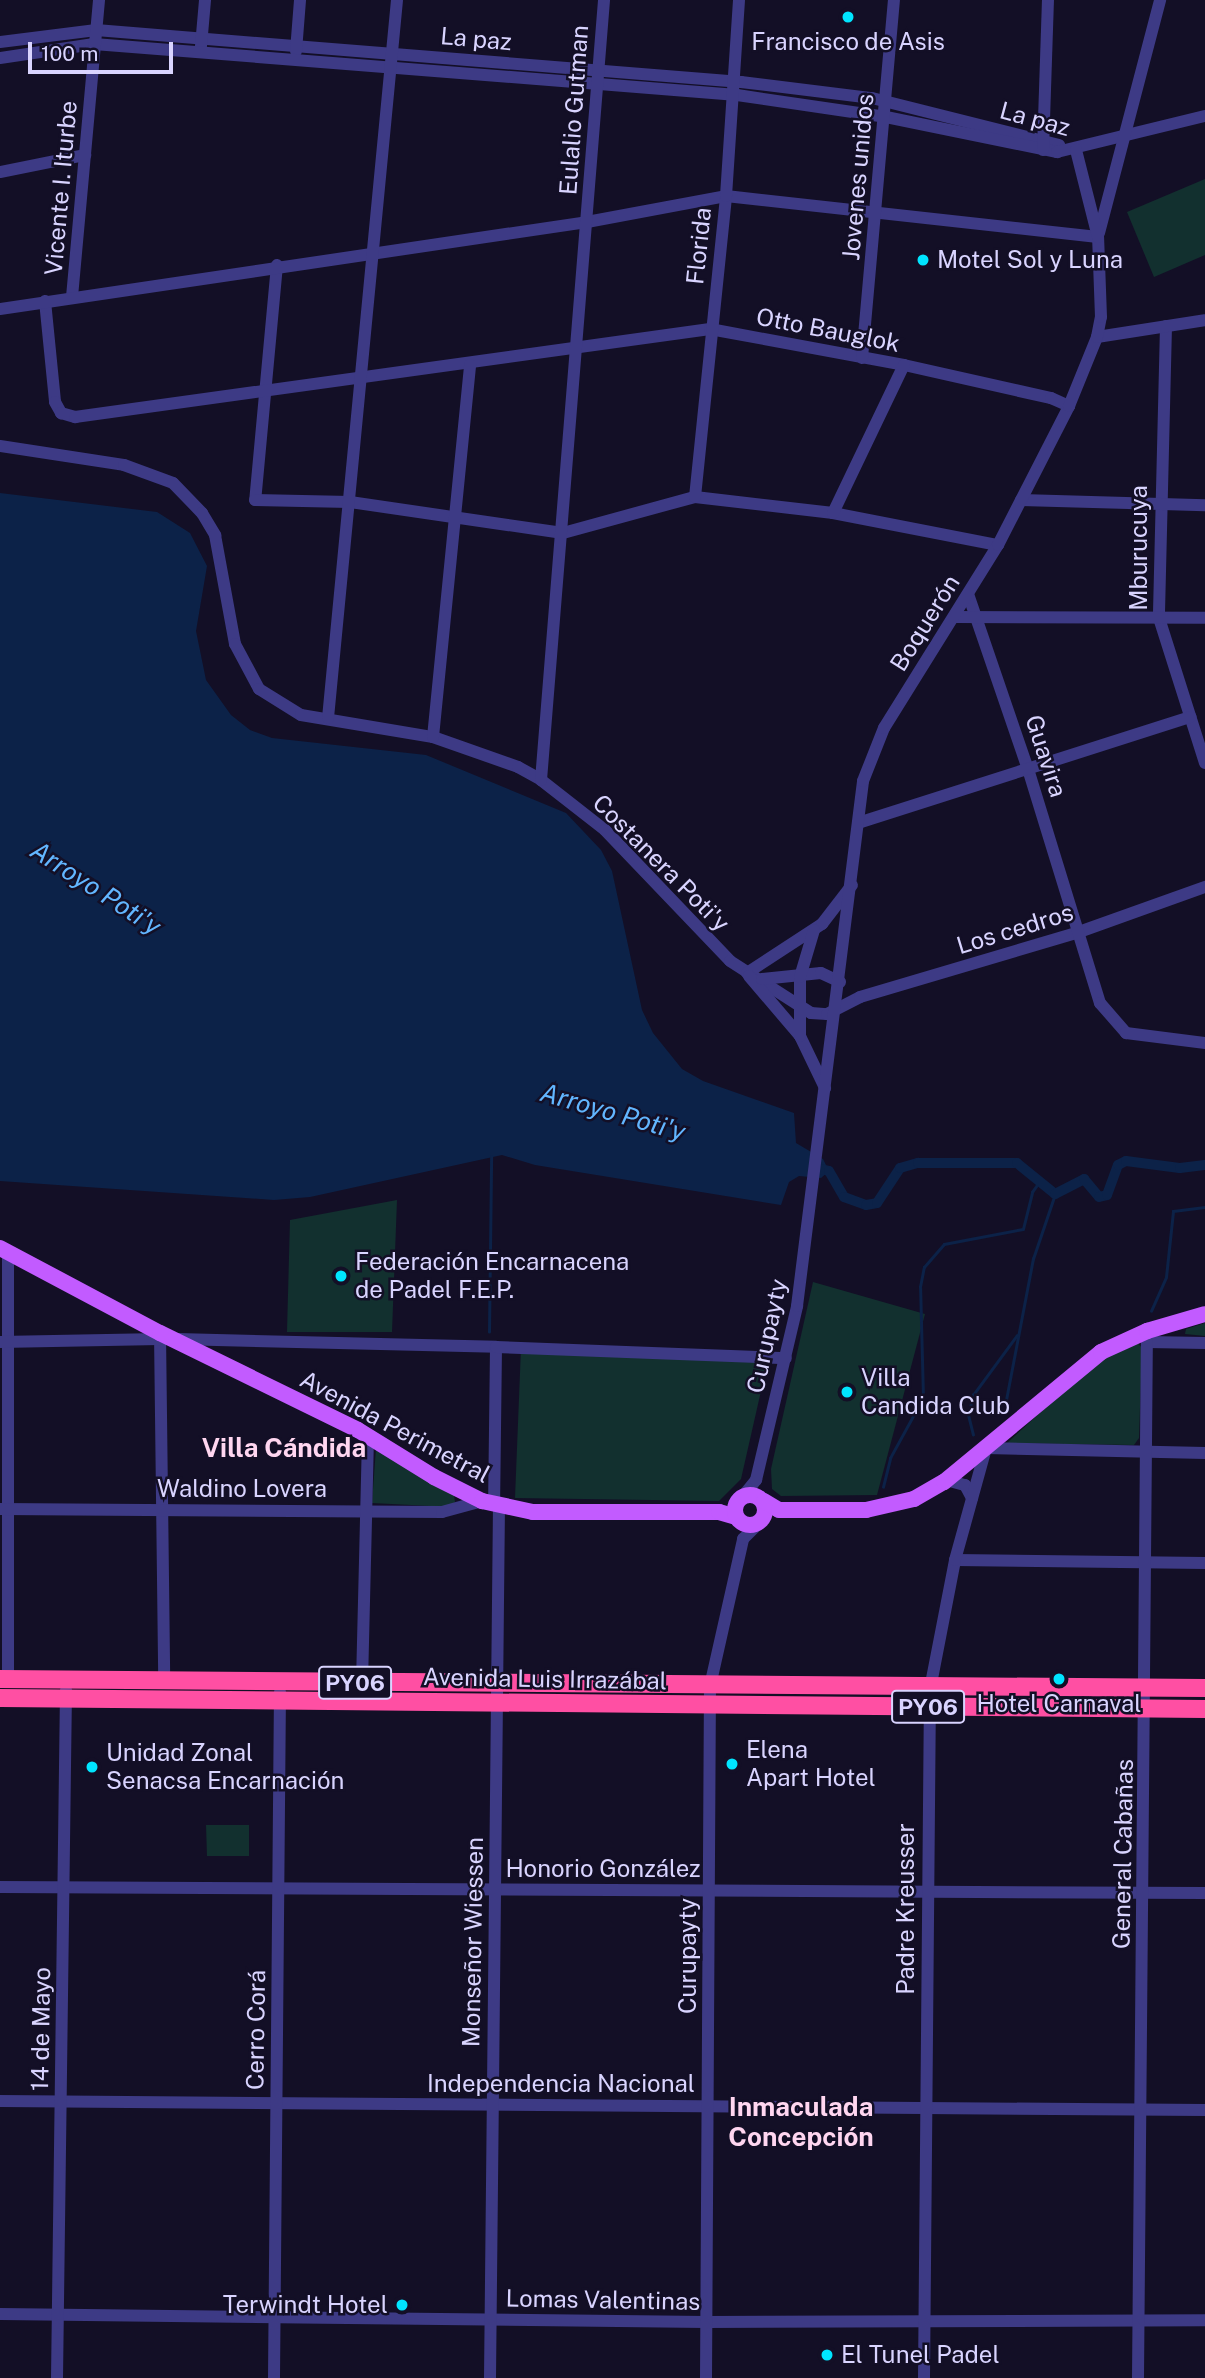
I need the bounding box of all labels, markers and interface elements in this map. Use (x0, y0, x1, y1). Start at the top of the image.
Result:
marker: Francisco de Asis (840, 9, 856, 25)
street label: La paz (439, 22, 513, 56)
street label: Eulalio Gutman (554, 24, 594, 196)
scale bar (32, 28, 177, 72)
place label: Francisco de Asis (751, 28, 945, 56)
text: 100 m (41, 41, 98, 66)
street label: Jovenes unidos (836, 92, 880, 262)
street label: La paz (997, 96, 1073, 142)
street label: Vicente I. Iturbe (39, 99, 83, 277)
street label: Florida (681, 206, 717, 286)
place label: Motel Sol y Luna (937, 246, 1123, 274)
marker: Motel Sol y Luna (915, 252, 931, 268)
street label: Otto Bauglok (754, 302, 902, 358)
street label: Mburucuya (1125, 485, 1153, 611)
street label: Boquerón (884, 570, 966, 676)
street label: Guavira (1019, 711, 1073, 801)
street label: Costanera Poti'y (587, 789, 735, 937)
water label: Arroyo Poti'y (25, 834, 167, 942)
street label: Los cedros (953, 898, 1077, 960)
water label: Arroyo Poti'y (537, 1076, 689, 1148)
place label: Federación Encarnacena de Padel F.E.P. (355, 1248, 629, 1304)
marker: Federación Encarnacena de Padel F.E.P. (333, 1268, 349, 1284)
street label: Curupayty (741, 1276, 793, 1396)
place label: Villa Candida Club (861, 1364, 1010, 1420)
street label: Avenida Perimetral (295, 1365, 495, 1489)
marker: Villa Candida Club (839, 1384, 855, 1400)
district label: Villa Cándida (202, 1432, 366, 1464)
street label: Waldino Lovera (157, 1475, 327, 1503)
street label: Avenida Luis Irrazábal (423, 1662, 667, 1696)
road number: PY06 (316, 1664, 394, 1702)
marker: Hotel Carnaval (1051, 1671, 1067, 1687)
road number: PY06 (890, 1688, 967, 1726)
place label: Hotel Carnaval (976, 1690, 1142, 1718)
place label: Elena Apart Hotel (746, 1736, 876, 1792)
place label: Unidad Zonal Senacsa Encarnación (106, 1739, 344, 1795)
marker: Elena Apart Hotel (724, 1756, 740, 1772)
marker: Unidad Zonal Senacsa Encarnación (84, 1759, 100, 1775)
street label: General Cabañas (1107, 1759, 1139, 1949)
street label: Padre Kreusser (892, 1823, 920, 1995)
street label: Monseñor Wiessen (457, 1836, 489, 2048)
street label: Honorio González (505, 1855, 701, 1883)
street label: Curupayty (674, 1898, 702, 2014)
street label: 14 de Mayo (26, 1966, 56, 2092)
street label: Cerro Corá (241, 1970, 271, 2090)
street label: Independencia Nacional (427, 2070, 695, 2098)
district label: Inmaculada Concepción (728, 2091, 874, 2152)
street label: Lomas Valentinas (505, 2284, 701, 2316)
place label: Terwindt Hotel (223, 2291, 388, 2319)
marker: Terwindt Hotel (394, 2297, 410, 2313)
place label: El Tunel Padel (841, 2341, 1000, 2369)
marker: El Tunel Padel (819, 2347, 835, 2363)

